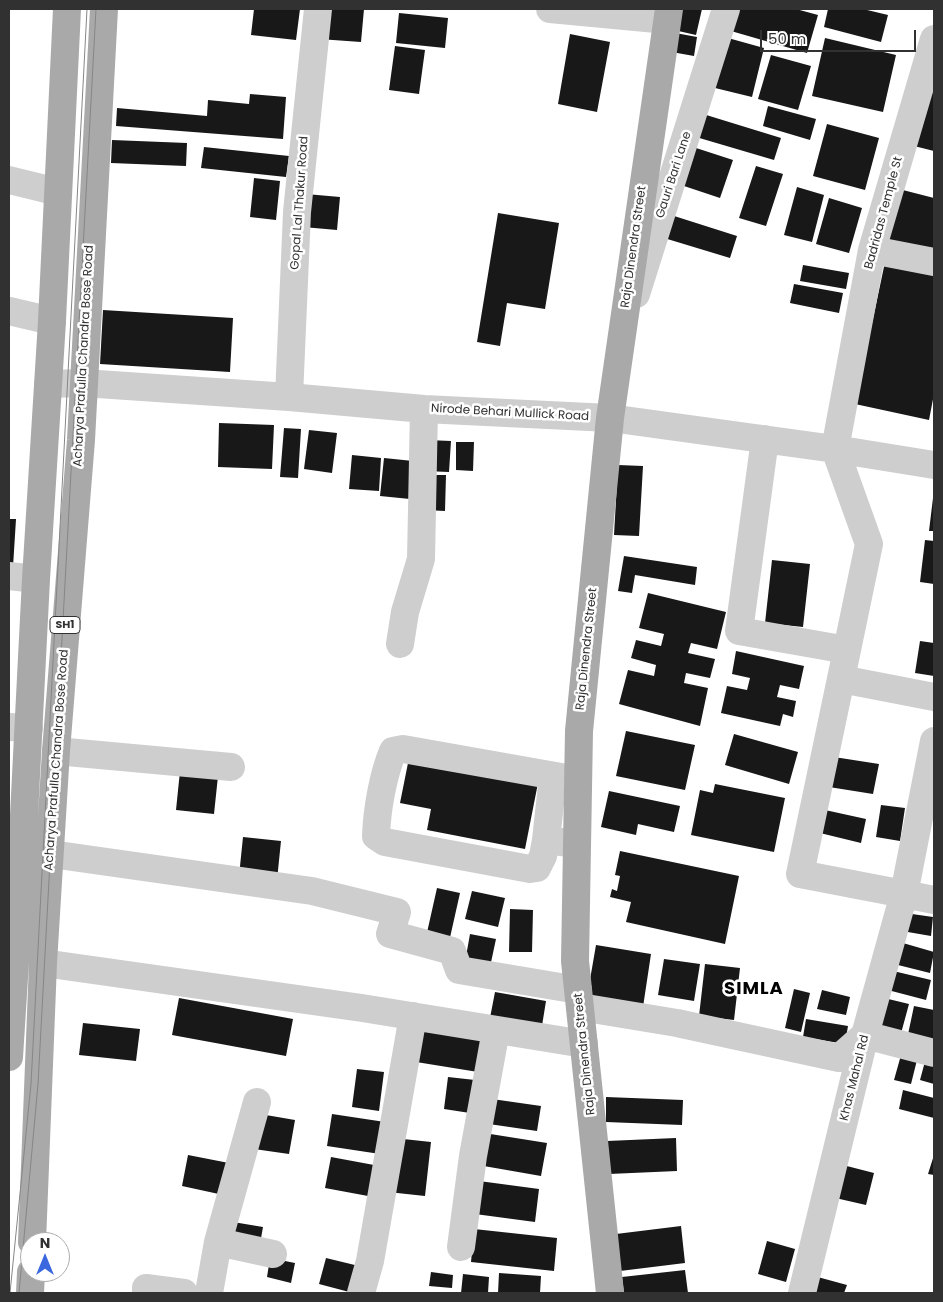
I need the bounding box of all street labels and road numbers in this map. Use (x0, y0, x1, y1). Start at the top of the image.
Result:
street label: Gauri Bari Lane (653, 130, 695, 220)
street label: Gopal Lal Thakur Road (288, 136, 312, 270)
street label: Badridas Temple St (862, 155, 906, 271)
street label: Raja Dinendra Street (618, 185, 650, 309)
street label: Acharya Prafulla Chandra Bose Road (71, 245, 97, 467)
street label: Nirode Behari Mullick Road (431, 402, 589, 424)
street label: Raja Dinendra Street (573, 587, 601, 711)
road number: SH1 (50, 616, 80, 634)
street label: Acharya Prafulla Chandra Bose Road (42, 649, 72, 871)
street label: Raja Dinendra Street (571, 992, 599, 1116)
street label: Khas Mahal Rd (837, 1033, 873, 1123)

